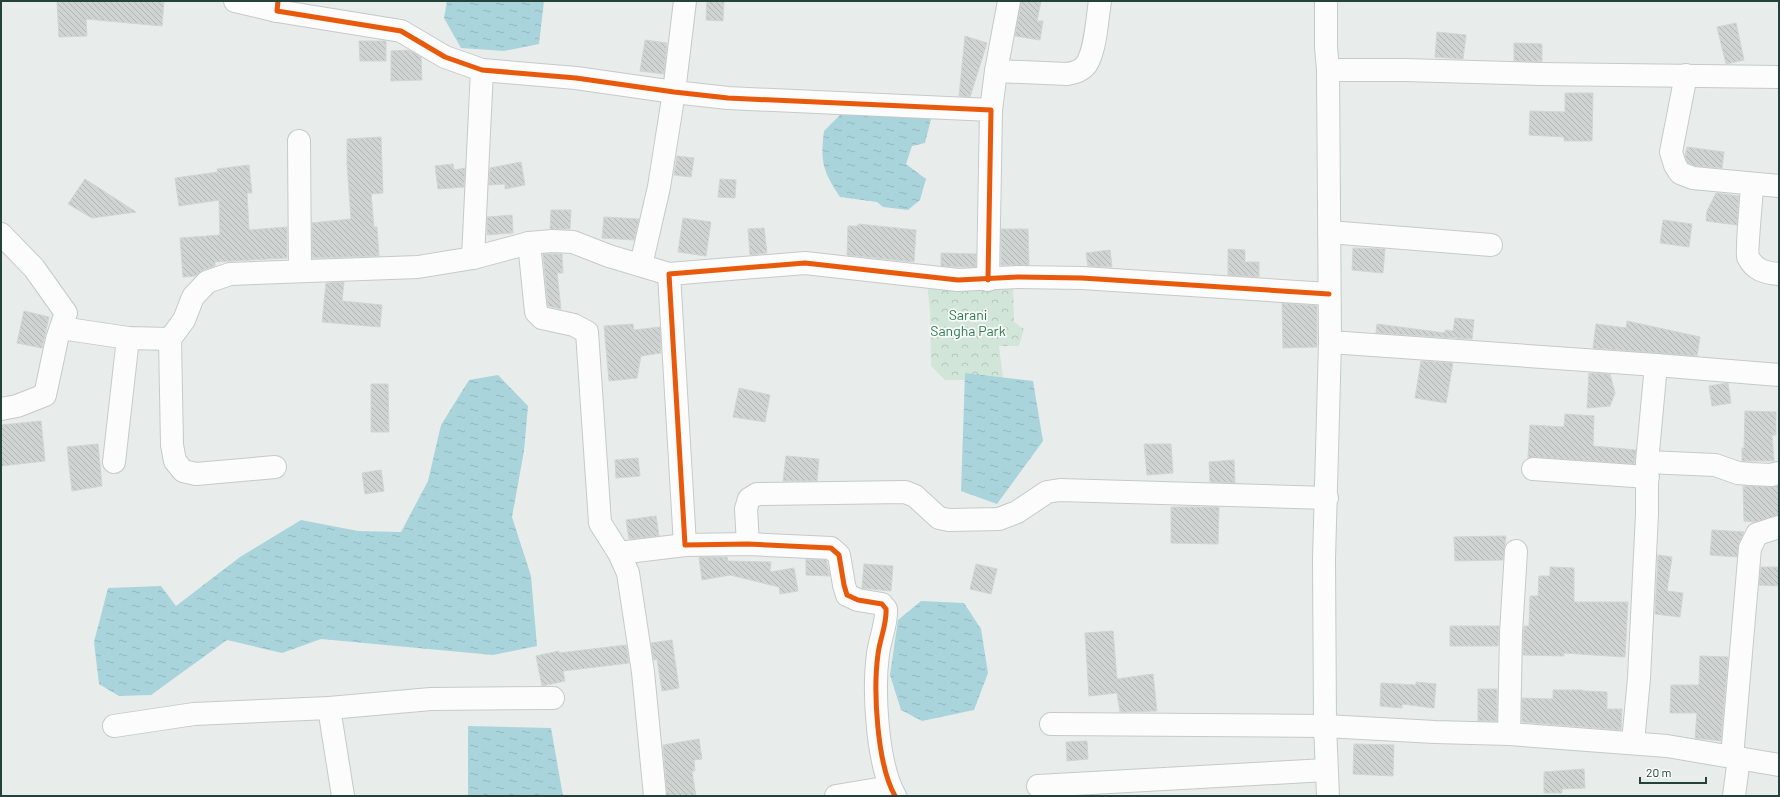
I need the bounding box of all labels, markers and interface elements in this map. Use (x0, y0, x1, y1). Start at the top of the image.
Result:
park label: Sarani Sangha Park (930, 306, 1006, 339)
scale bar (1640, 759, 1706, 785)
text: 20 m (1646, 765, 1672, 779)

